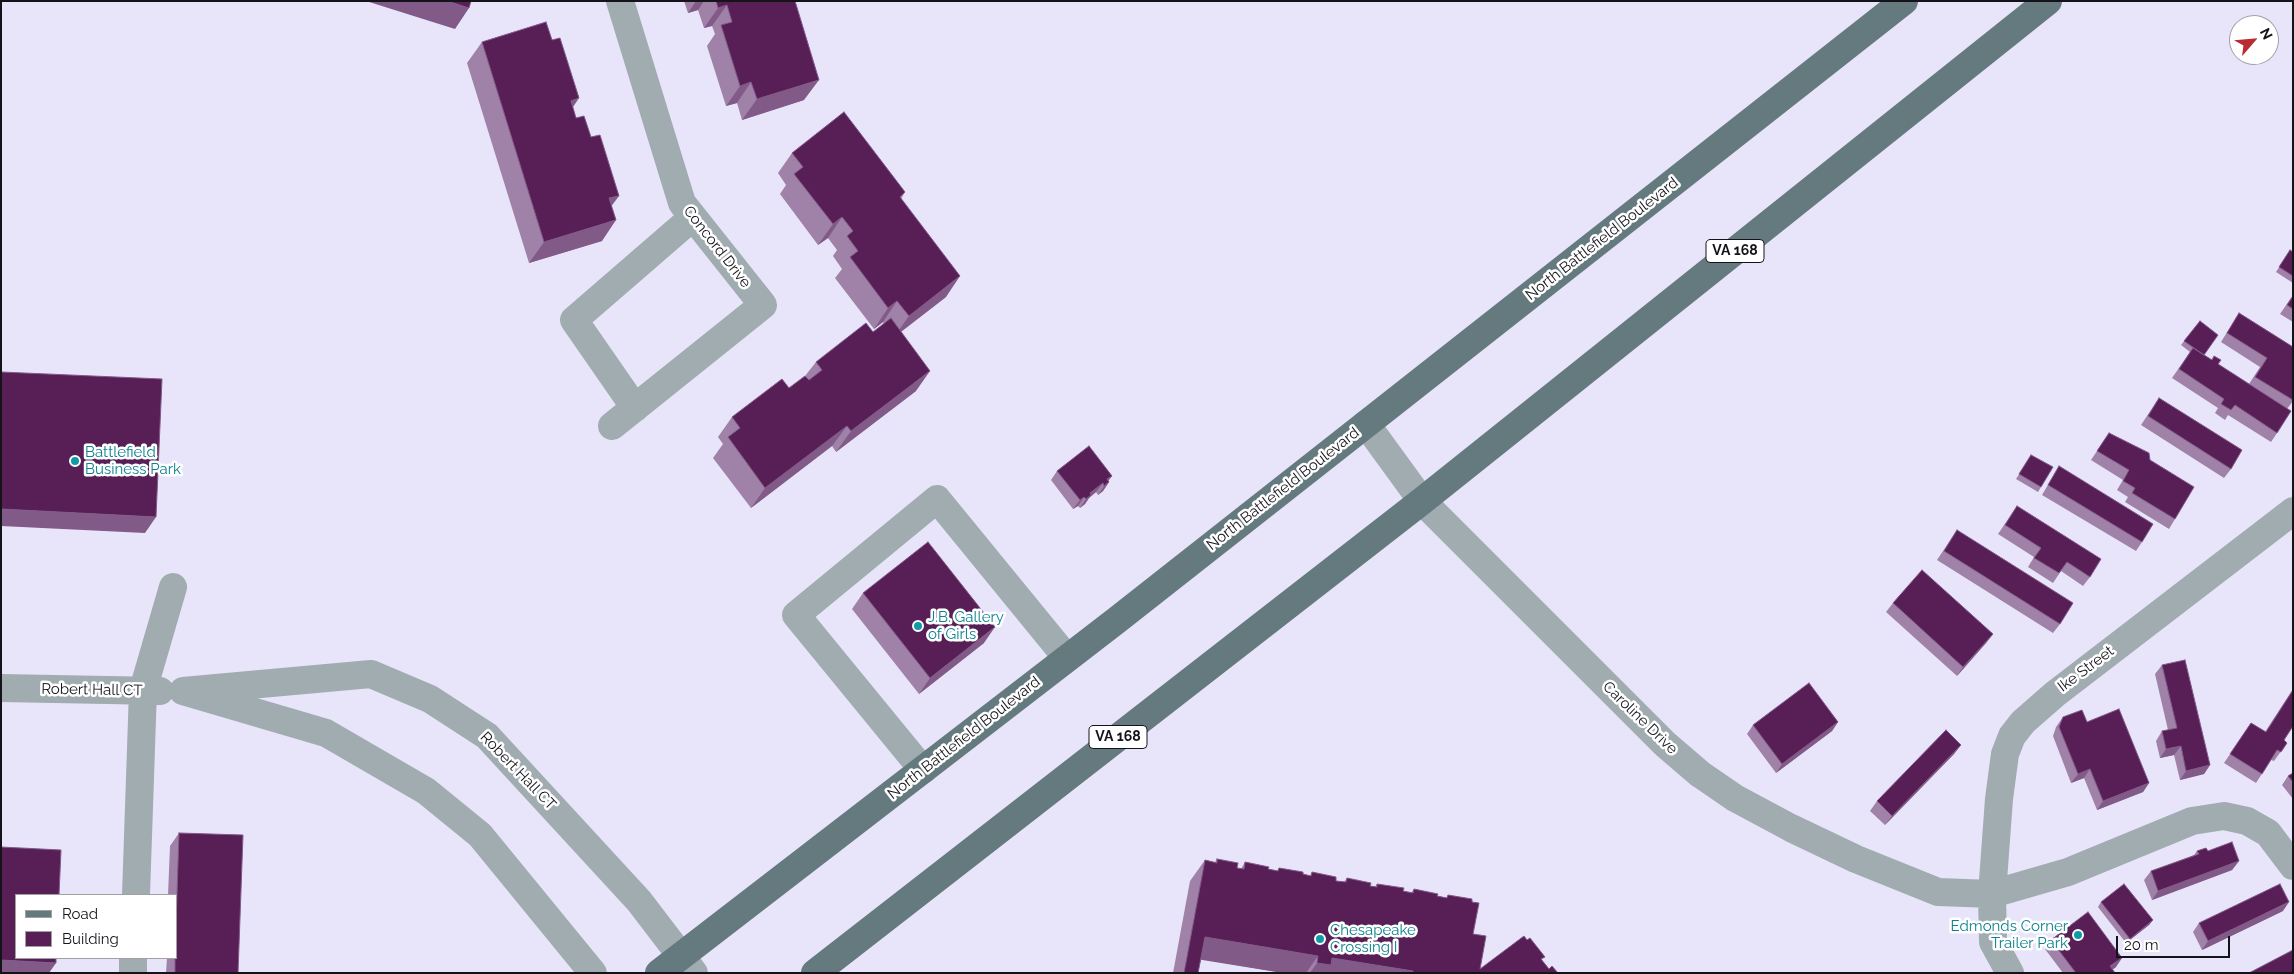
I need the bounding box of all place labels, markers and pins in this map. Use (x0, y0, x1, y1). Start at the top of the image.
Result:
place label: Battlefield Business Park (85, 443, 181, 478)
marker: Battlefield Business Park (69, 455, 81, 467)
place label: J.B. Gallery of Girls (928, 608, 1004, 643)
marker: J.B. Gallery of Girls (912, 620, 924, 632)
place label: Edmonds Corner Trailer Park (1951, 917, 2068, 952)
place label: Chesapeake Crossing I (1330, 921, 1416, 956)
marker: Edmonds Corner Trailer Park (2072, 929, 2084, 941)
marker: Chesapeake Crossing I (1314, 933, 1326, 945)

